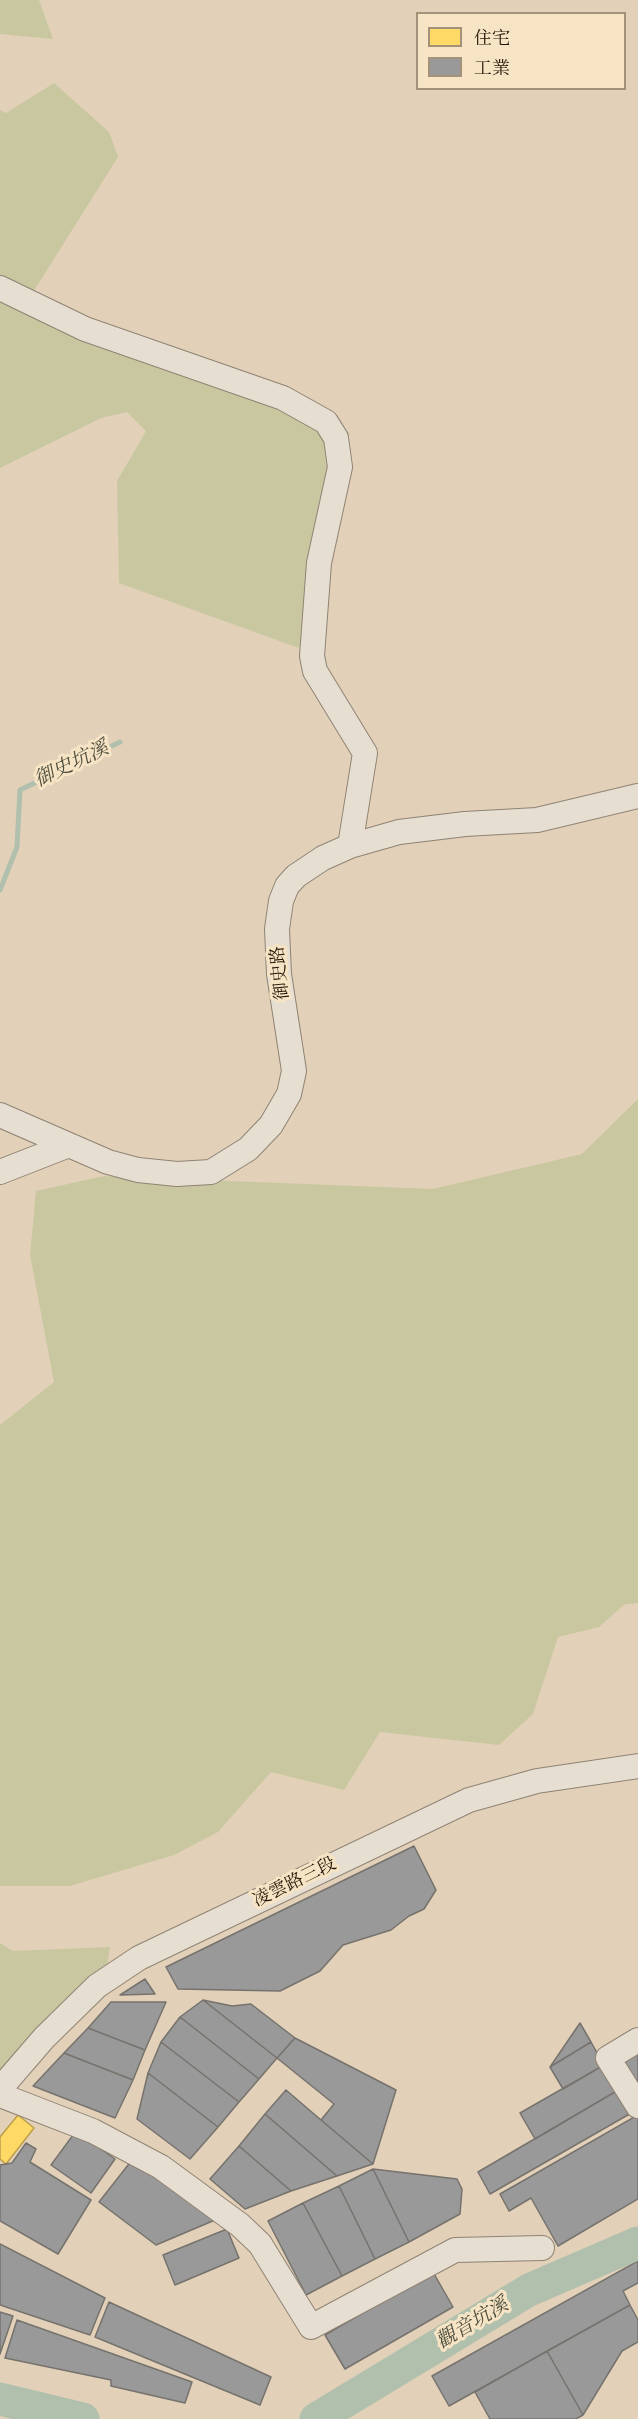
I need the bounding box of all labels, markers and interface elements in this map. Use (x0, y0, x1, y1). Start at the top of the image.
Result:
legend (416, 12, 626, 90)
text: 住宅 (474, 26, 510, 51)
text: 工業 (474, 56, 510, 81)
water label: 御史坑溪 (31, 737, 113, 793)
street label: 御史路 (267, 945, 295, 1001)
street label: 凌雲路三段 (250, 1854, 340, 1912)
water label: 觀音坑溪 (433, 2293, 513, 2355)

